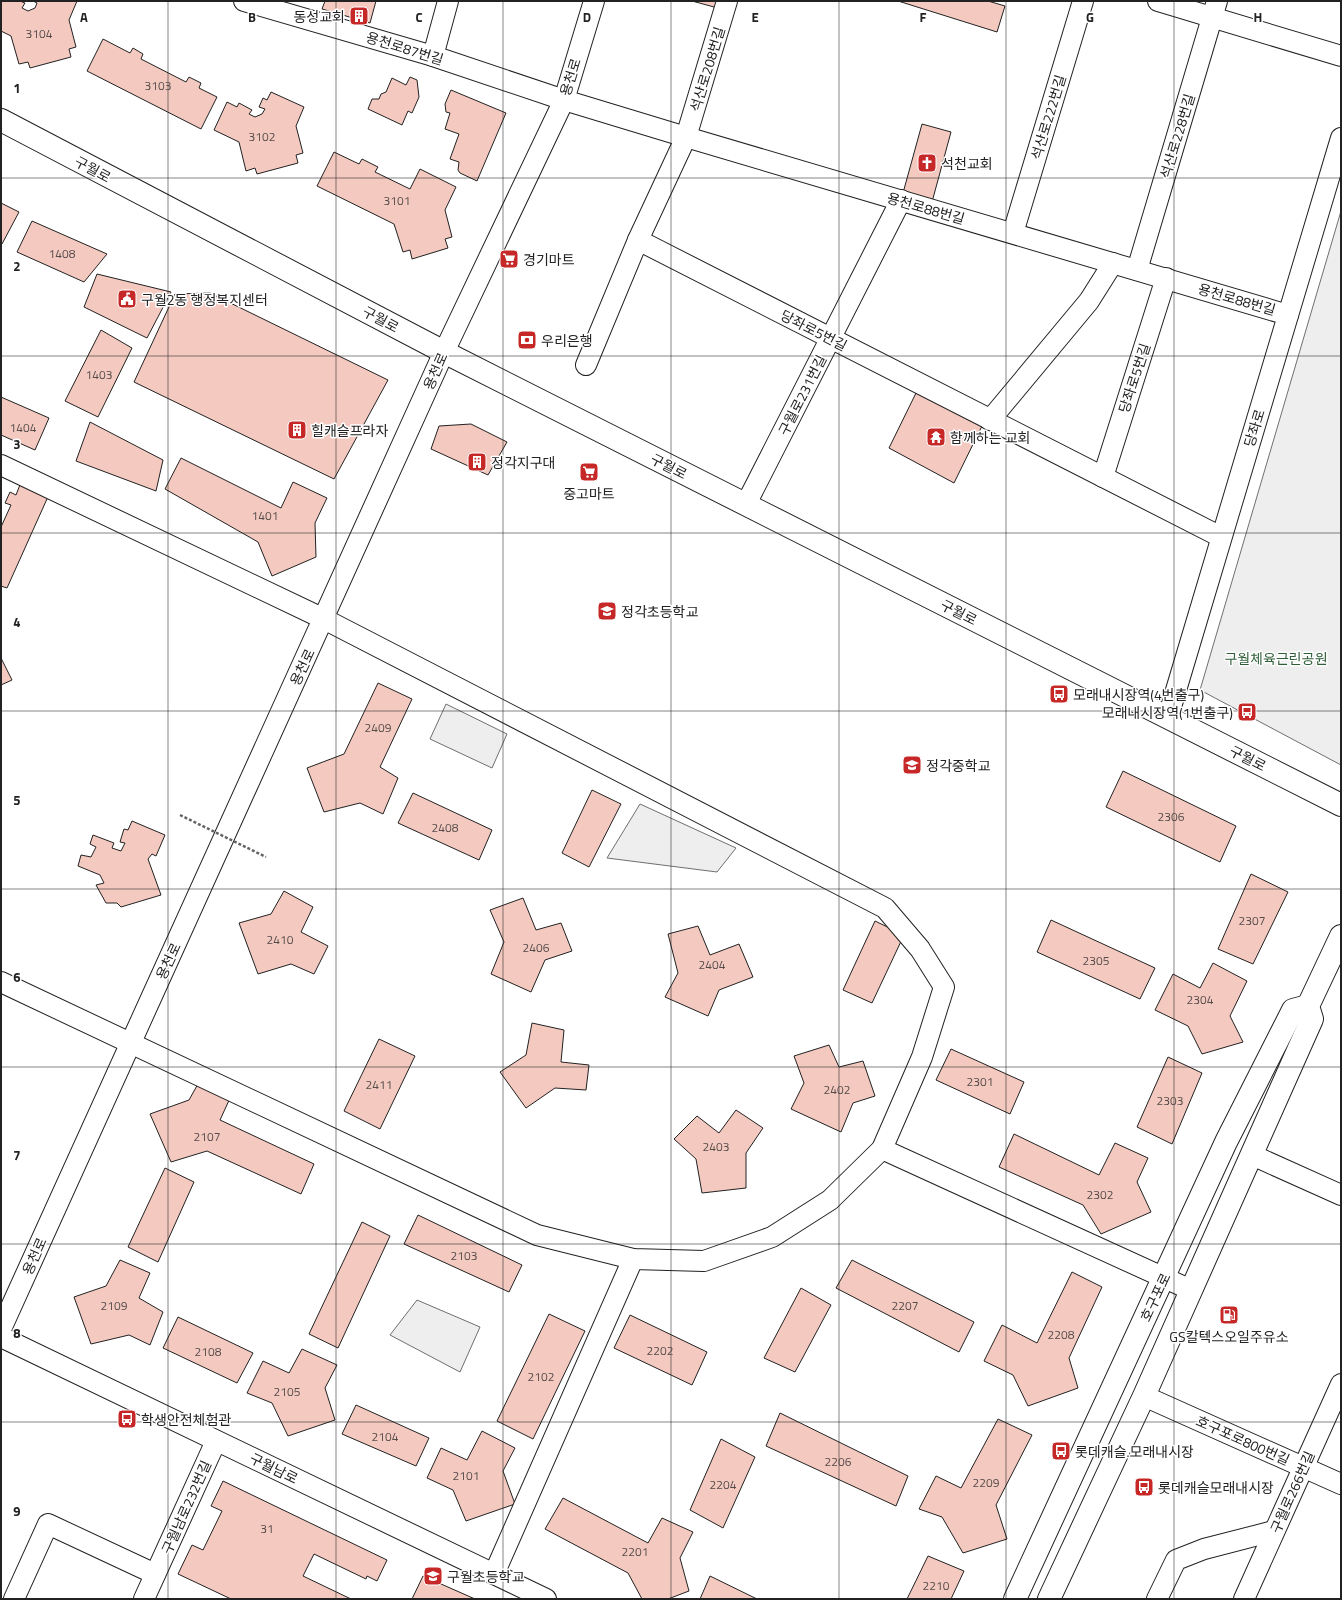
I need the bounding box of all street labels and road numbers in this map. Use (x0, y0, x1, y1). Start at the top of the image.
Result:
street label: 석산로208번길 (684, 24, 730, 114)
street label: 용천로87번길 (364, 26, 446, 70)
street label: 용천로 (554, 55, 586, 99)
street label: 석산로222번길 (1025, 72, 1071, 162)
street label: 석산로228번길 (1154, 91, 1200, 181)
street label: 구월로 (71, 151, 115, 187)
street label: 용천로88번길 (885, 187, 967, 229)
street label: 용천로88번길 (1196, 278, 1278, 320)
street label: 구월로 (359, 301, 403, 337)
street label: 당좌로5번길 (777, 304, 851, 356)
street label: 당좌로5번길 (1113, 340, 1155, 416)
street label: 용천로 (418, 349, 452, 393)
street label: 구월로231번길 (773, 351, 831, 439)
street label: 당좌로 (1238, 406, 1270, 450)
street label: 구월로 (647, 448, 691, 484)
street label: 구월로 (937, 594, 981, 630)
street label: 용천로 (284, 645, 320, 689)
street label: 구월로 (1226, 740, 1270, 776)
street label: 용천로 (150, 939, 186, 983)
street label: 용천로 (17, 1234, 51, 1278)
street label: 호구포로 (1135, 1269, 1175, 1325)
street label: 호구포로800번길 (1193, 1410, 1293, 1470)
street label: 구월남로 (246, 1447, 302, 1489)
street label: 구월로266번길 (1265, 1448, 1319, 1536)
street label: 구월남로232번길 (156, 1457, 216, 1557)

